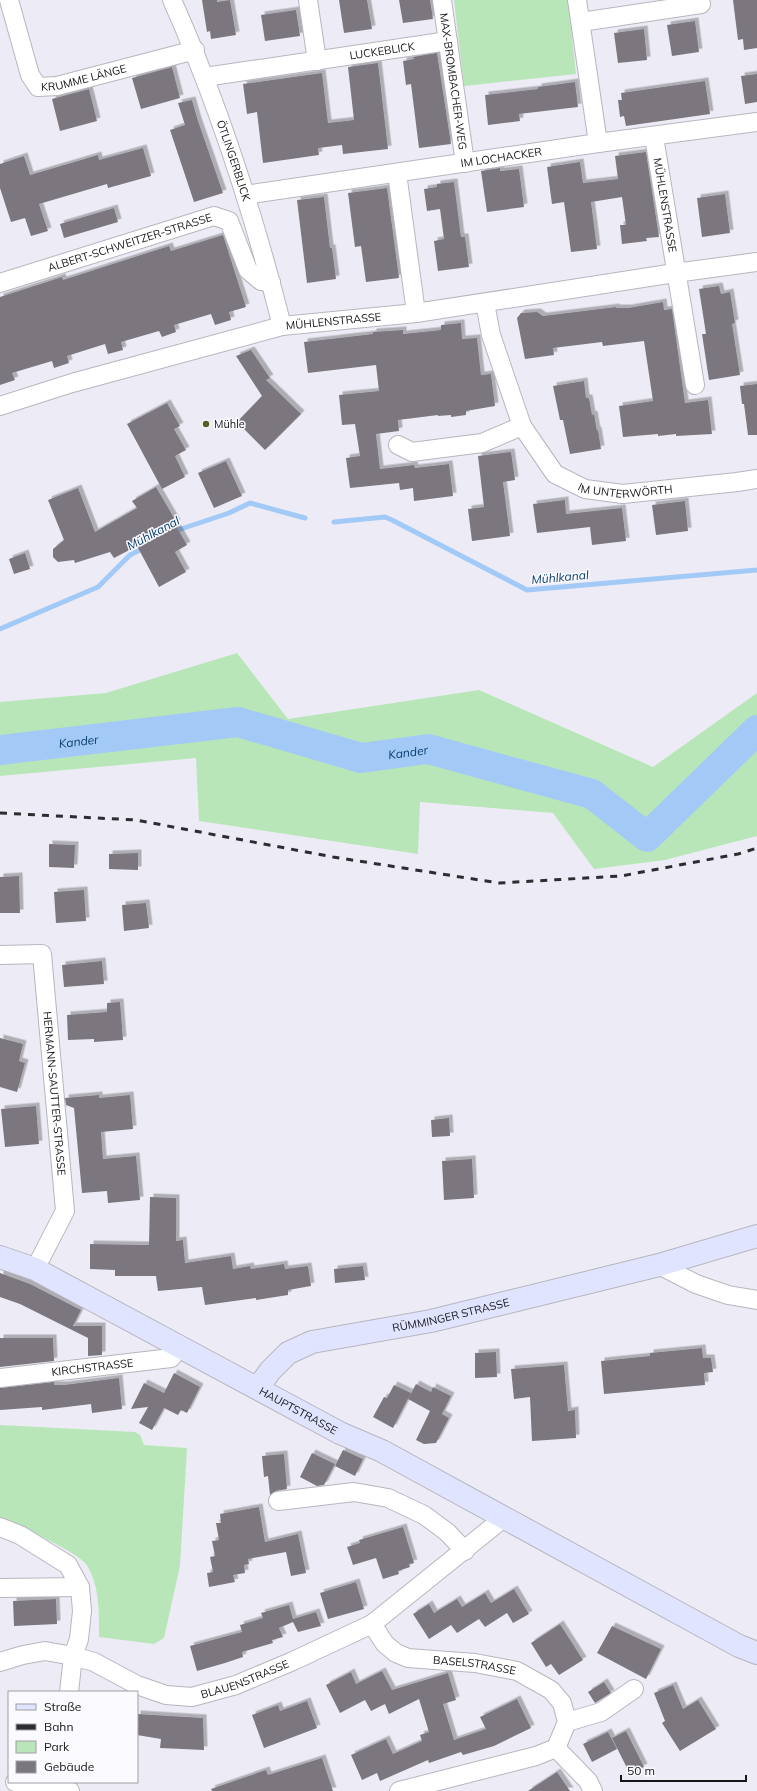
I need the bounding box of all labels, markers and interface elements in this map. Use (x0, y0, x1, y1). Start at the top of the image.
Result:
street label: MAX-BROMBACHER-WEG (437, 12, 470, 151)
street label: LUCKEBLICK (349, 39, 417, 62)
street label: KRUMME LÄNGE (41, 61, 128, 94)
street label: ÖTLINGERBLICK (214, 118, 254, 204)
street label: IM LOCHACKER (460, 144, 543, 170)
street label: MÜHLENSTRASSE (651, 157, 680, 253)
street label: ALBERT-SCHWEITZER-STRASSE (46, 210, 214, 275)
street label: MÜHLENSTRASSE (285, 309, 382, 333)
place label: Mühle (214, 417, 245, 431)
marker: Mühle (201, 419, 211, 429)
street label: IM UNTERWÖRTH (576, 480, 673, 501)
water label: Mühlkanal (124, 513, 182, 553)
water label: Mühlkanal (531, 567, 589, 587)
water label: Kander (58, 731, 100, 751)
water label: Kander (387, 742, 429, 762)
street label: HERMANN-SAUTTER-STRASSE (40, 1011, 69, 1176)
street label: RÜMMINGER STRASSE (391, 1295, 511, 1335)
street label: KIRCHSTRASSE (51, 1355, 134, 1379)
street label: HAUPTSTRASSE (257, 1384, 340, 1437)
street label: BASELSTRASSE (433, 1653, 517, 1678)
street label: BLAUENSTRASSE (199, 1657, 291, 1701)
legend (8, 1691, 138, 1783)
text: Straße (44, 1699, 81, 1714)
text: Bahn (44, 1719, 73, 1734)
text: Park (44, 1739, 70, 1754)
scale bar (621, 1757, 746, 1783)
text: Gebäude (44, 1759, 94, 1774)
text: 50 m (627, 1763, 655, 1778)

